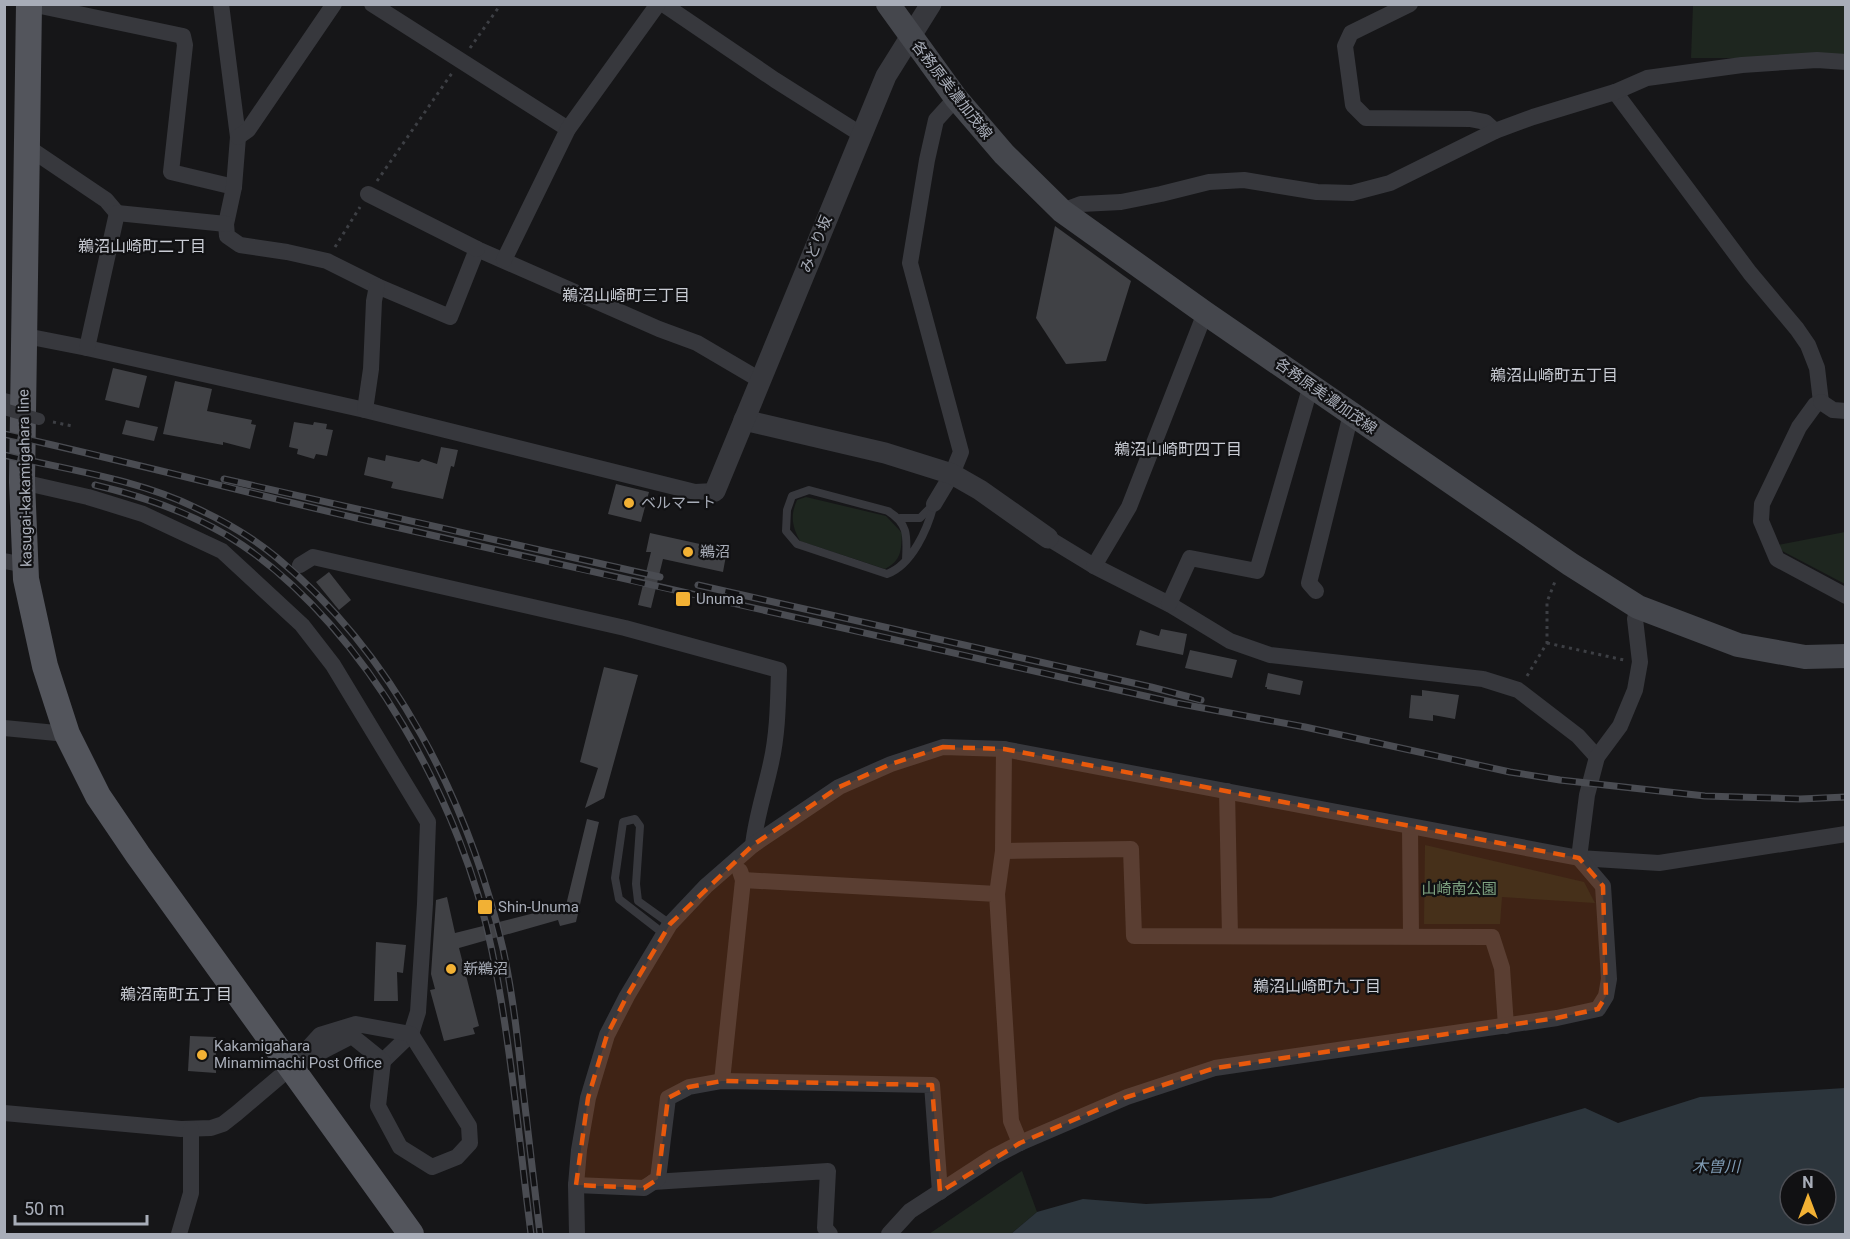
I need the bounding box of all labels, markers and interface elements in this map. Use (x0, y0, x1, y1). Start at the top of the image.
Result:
street label: 各務原美濃加茂線 (908, 37, 996, 143)
street label: みどり坂 (796, 213, 836, 275)
district label: 鵜沼山崎町二丁目 (78, 237, 206, 256)
district label: 鵜沼山崎町三丁目 (562, 286, 690, 305)
street label: 各務原美濃加茂線 (1272, 354, 1380, 438)
district label: 鵜沼山崎町五丁目 (1490, 366, 1618, 385)
street label: kasugai-kakamigahara line (14, 389, 36, 567)
district label: 鵜沼山崎町四丁目 (1114, 440, 1242, 459)
place label: ベルマート (641, 494, 716, 512)
marker: ベルマート (622, 496, 636, 510)
place label: 鵜沼 (700, 543, 730, 561)
marker: 鵜沼 (681, 545, 695, 559)
marker: Unuma (674, 590, 692, 608)
place label: Unuma (696, 590, 744, 608)
park label: 山崎南公園 (1421, 880, 1497, 898)
marker: Shin-Unuma (476, 898, 494, 916)
place label: Shin-Unuma (498, 898, 579, 916)
place label: 新鵜沼 (463, 960, 508, 978)
marker: 新鵜沼 (444, 962, 458, 976)
district label: 鵜沼山崎町九丁目 (1253, 977, 1381, 996)
district label: 鵜沼南町五丁目 (120, 985, 232, 1004)
place label: Kakamigahara Minamimachi Post Office (214, 1037, 382, 1072)
marker: Kakamigahara Minamimachi Post Office (195, 1048, 209, 1062)
water label: 木曽川 (1692, 1157, 1742, 1176)
north arrow (1778, 1167, 1838, 1227)
text: N (1802, 1173, 1814, 1192)
scale bar (15, 1188, 147, 1226)
text: 50 m (24, 1198, 64, 1219)

